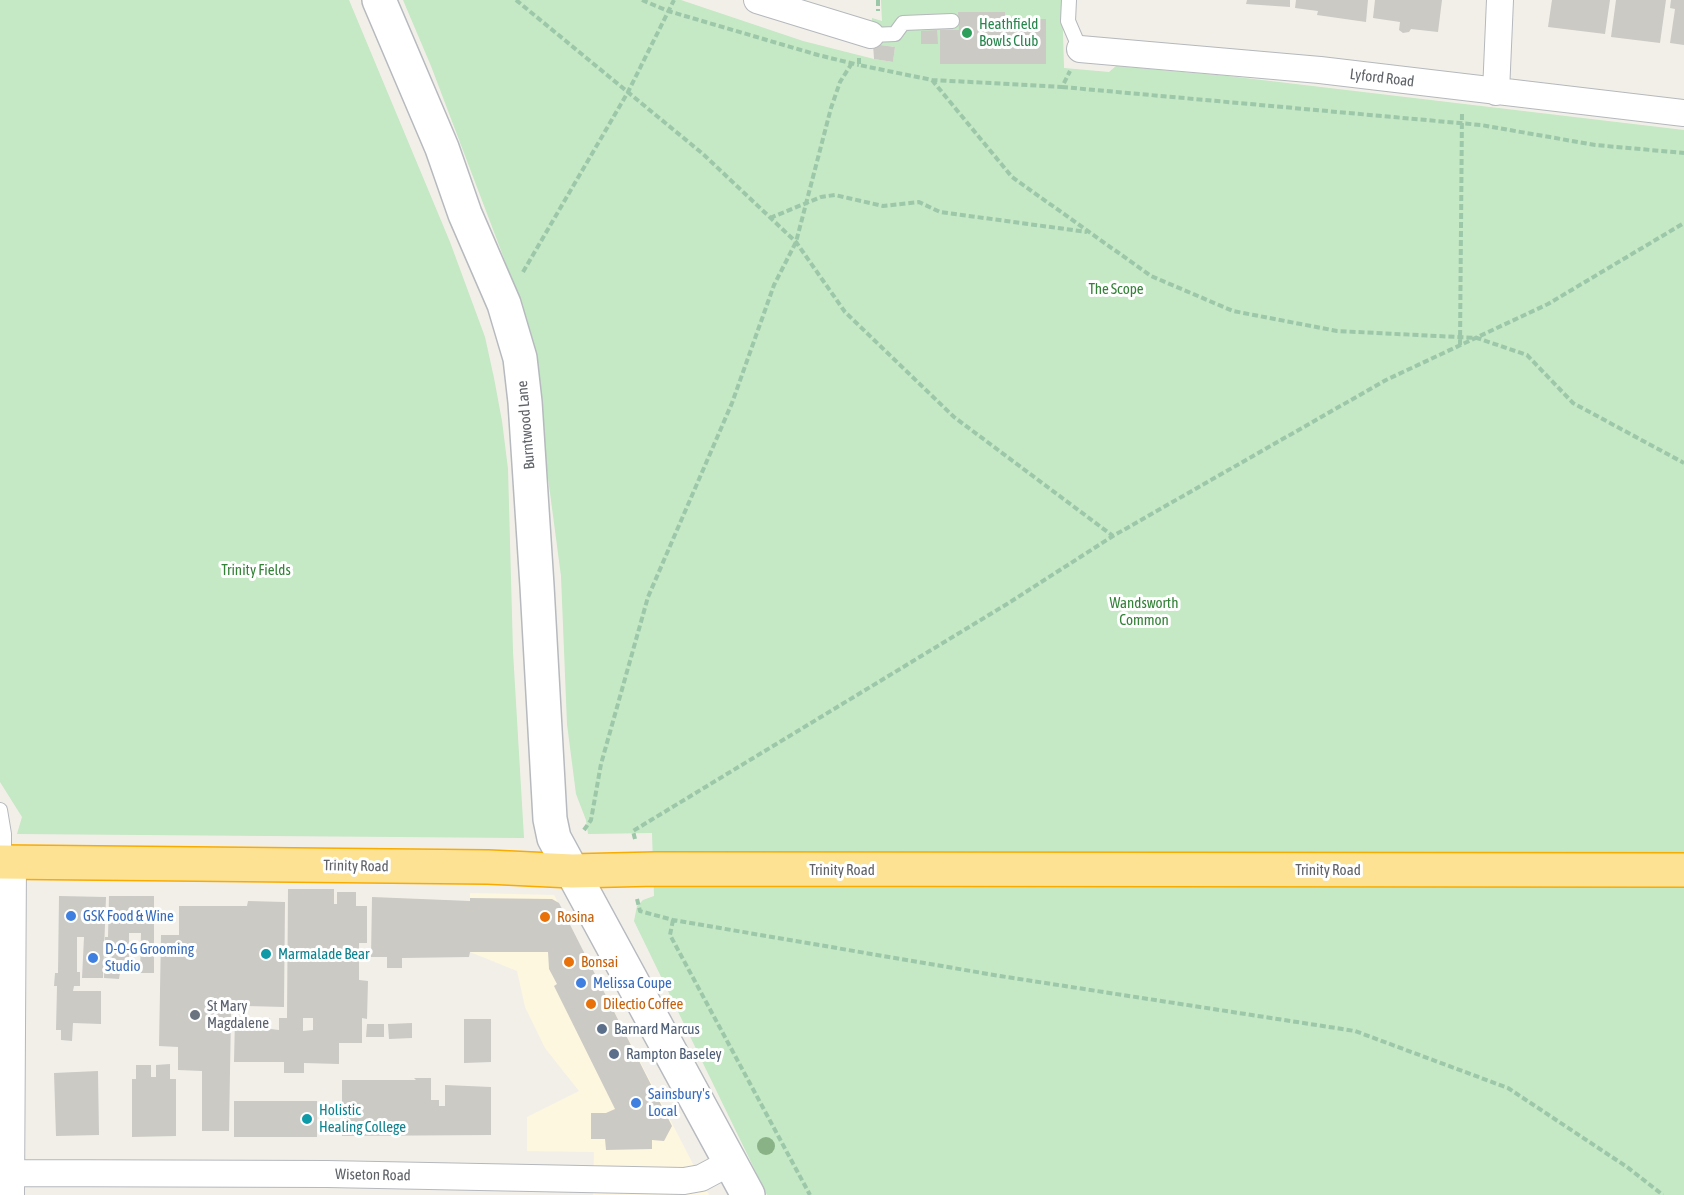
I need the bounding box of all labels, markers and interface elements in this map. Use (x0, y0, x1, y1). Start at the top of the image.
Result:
place label: Heathfield Bowls Club (979, 15, 1038, 50)
marker: Heathfield Bowls Club (960, 26, 974, 40)
street label: Lyford Road (1349, 65, 1415, 91)
park label: The Scope (1088, 280, 1144, 298)
street label: Burntwood Lane (513, 380, 539, 470)
park label: Trinity Fields (221, 561, 291, 579)
park label: Wandsworth Common (1110, 594, 1178, 629)
street label: Trinity Road (323, 856, 389, 876)
street label: Trinity Road (809, 861, 875, 879)
street label: Trinity Road (1295, 861, 1361, 879)
place label: GSK Food & Wine (83, 907, 174, 925)
place label: Rosina (557, 908, 595, 926)
marker: GSK Food & Wine (64, 909, 78, 923)
marker: Rosina (538, 910, 552, 924)
place label: D-O-G Grooming Studio (105, 940, 194, 975)
place label: Marmalade Bear (278, 945, 369, 963)
marker: Marmalade Bear (259, 947, 273, 961)
marker: D-O-G Grooming Studio (86, 951, 100, 965)
place label: Bonsai (581, 953, 618, 971)
marker: Bonsai (562, 955, 576, 969)
place label: Melissa Coupe (593, 974, 672, 992)
marker: Melissa Coupe (574, 976, 588, 990)
place label: Dilectio Coffee (603, 995, 683, 1013)
place label: St Mary Magdalene (207, 997, 269, 1032)
marker: Dilectio Coffee (584, 997, 598, 1011)
marker: St Mary Magdalene (188, 1008, 202, 1022)
place label: Barnard Marcus (614, 1020, 700, 1038)
marker: Barnard Marcus (595, 1022, 609, 1036)
place label: Rampton Baseley (626, 1045, 722, 1063)
marker: Rampton Baseley (607, 1047, 621, 1061)
place label: Sainsbury's Local (648, 1085, 710, 1120)
marker: Sainsbury's Local (629, 1096, 643, 1110)
place label: Holistic Healing College (319, 1101, 406, 1136)
marker: Holistic Healing College (300, 1112, 314, 1126)
street label: Wiseton Road (335, 1165, 411, 1185)

